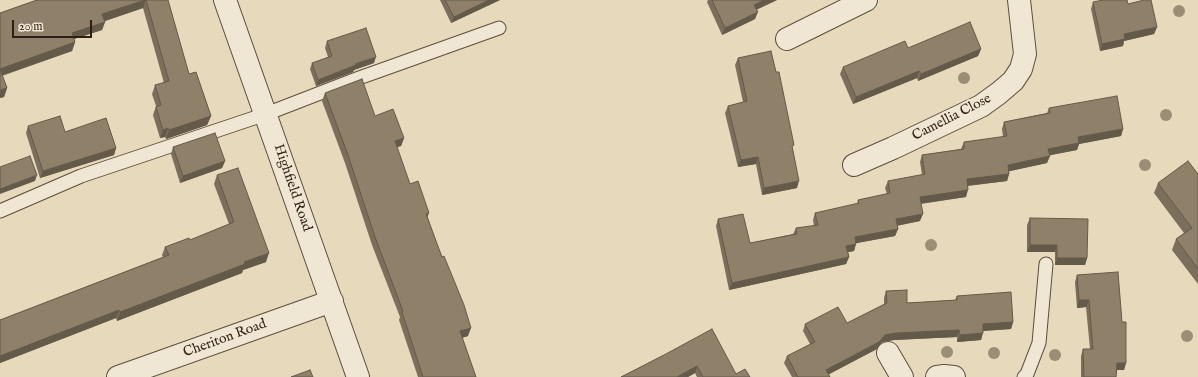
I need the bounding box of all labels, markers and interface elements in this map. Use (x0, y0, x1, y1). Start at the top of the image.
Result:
scale bar (14, 12, 94, 38)
text: 20 m (19, 19, 42, 34)
street label: Camellia Close (910, 91, 994, 145)
street label: Highfield Road (269, 142, 315, 234)
street label: Cheriton Road (181, 316, 269, 362)

